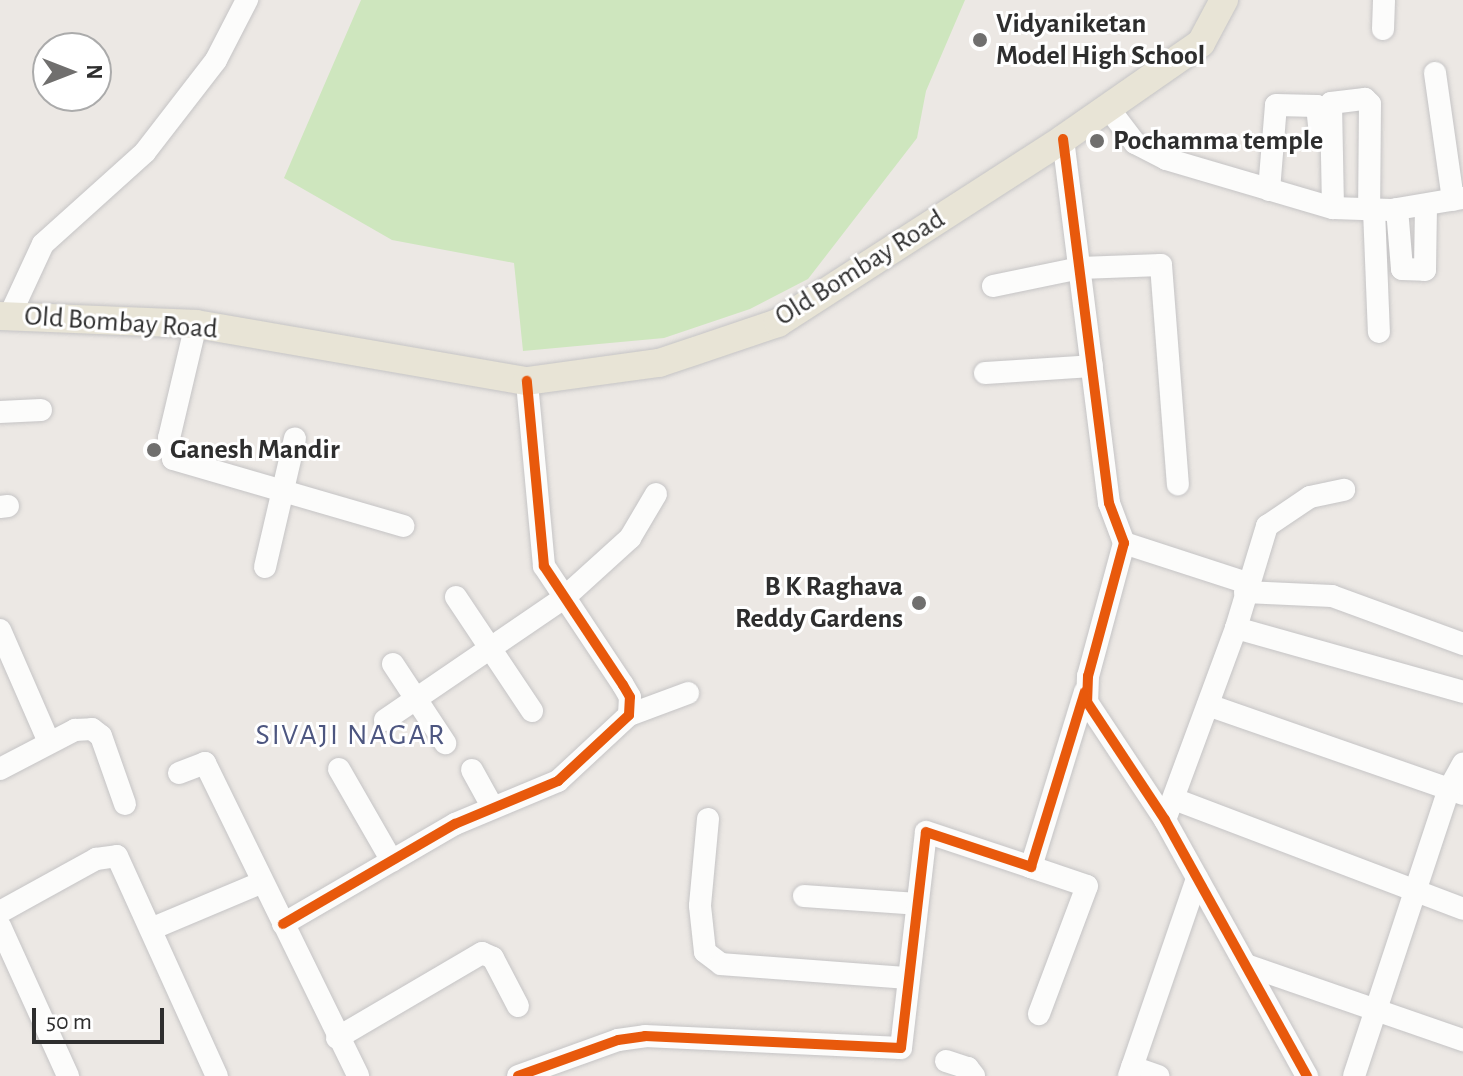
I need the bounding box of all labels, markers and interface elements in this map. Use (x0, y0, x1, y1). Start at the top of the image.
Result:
place label: Vidyaniketan Model High School (996, 7, 1205, 73)
marker: Vidyaniketan Model High School (971, 31, 989, 49)
north arrow (32, 32, 112, 112)
text: N (83, 64, 105, 80)
place label: Pochamma temple (1113, 124, 1323, 158)
marker: Pochamma temple (1088, 132, 1106, 150)
street label: Old Bombay Road (769, 202, 951, 334)
street label: Old Bombay Road (23, 299, 219, 347)
place label: Ganesh Mandir (170, 433, 340, 467)
marker: Ganesh Mandir (145, 441, 163, 459)
place label: B K Raghava Reddy Gardens (735, 570, 903, 636)
marker: B K Raghava Reddy Gardens (910, 594, 928, 612)
district label: SIVAJI NAGAR (255, 717, 447, 753)
scale bar (36, 992, 168, 1042)
text: 50 m (46, 1010, 92, 1034)

